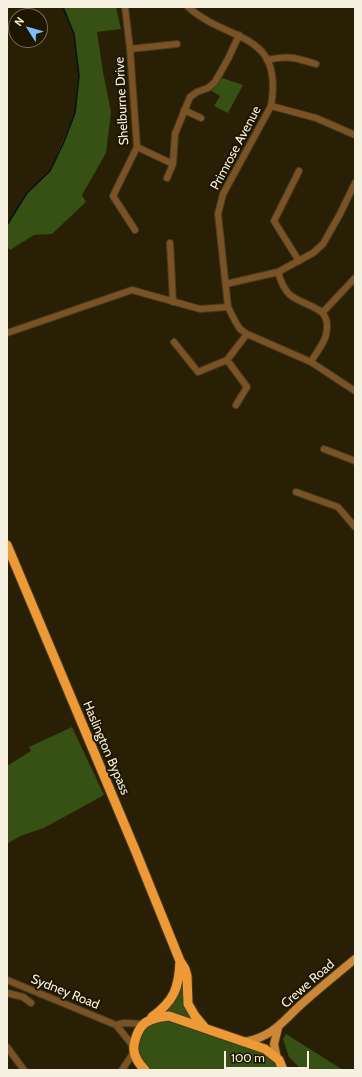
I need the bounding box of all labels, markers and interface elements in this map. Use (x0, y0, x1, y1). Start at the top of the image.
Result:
north arrow (8, 8, 48, 48)
text: N (11, 14, 27, 29)
street label: Shelburne Drive (112, 56, 132, 146)
street label: Primrose Avenue (207, 103, 265, 193)
street label: Haslington Bypass (79, 699, 133, 797)
street label: Crewe Road (278, 957, 338, 1011)
street label: Sydney Road (28, 971, 102, 1013)
scale bar (226, 1043, 311, 1069)
text: 100 m (231, 1050, 265, 1065)

